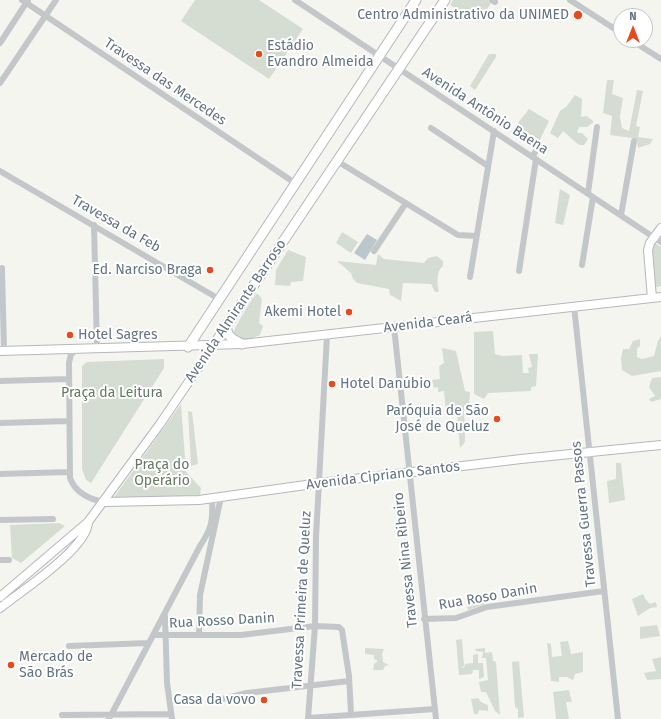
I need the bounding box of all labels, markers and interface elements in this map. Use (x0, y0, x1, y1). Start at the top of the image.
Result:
place label: Centro Administrativo da UNIMED (357, 7, 569, 23)
north arrow (613, 8, 653, 48)
marker: Centro Administrativo da UNIMED (572, 9, 584, 21)
text: N (629, 10, 637, 23)
street label: Travessa das Mercedes (101, 35, 229, 129)
place label: Estádio Evandro Almeida (267, 38, 374, 70)
marker: Estádio Evandro Almeida (254, 49, 264, 59)
street label: Avenida Antônio Baena (419, 64, 551, 158)
street label: Travessa da Feb (69, 192, 163, 256)
street label: Avenida Almirante Barroso (182, 236, 290, 386)
place label: Ed. Narciso Braga (93, 262, 202, 278)
marker: Ed. Narciso Braga (205, 265, 215, 275)
place label: Akemi Hotel (264, 304, 341, 320)
marker: Akemi Hotel (344, 307, 354, 317)
street label: Avenida Ceará (383, 309, 473, 337)
place label: Hotel Sagres (78, 327, 158, 343)
marker: Hotel Sagres (65, 330, 75, 340)
place label: Hotel Danúbio (340, 376, 431, 392)
marker: Hotel Danúbio (327, 379, 337, 389)
park label: Praça da Leitura (61, 385, 163, 401)
place label: Paróquia de São José de Queluz (386, 403, 489, 436)
marker: Paróquia de São José de Queluz (492, 414, 502, 424)
street label: Travessa Guerra Passos (568, 440, 600, 588)
park label: Praça do Operário (134, 457, 190, 490)
street label: Avenida Cipriano Santos (305, 458, 461, 494)
street label: Travessa Nina Ribeiro (391, 491, 421, 629)
street label: Travessa Primeira de Queluz (289, 511, 315, 689)
street label: Rua Roso Danin (437, 580, 539, 614)
street label: Rua Rosso Danin (169, 610, 275, 632)
place label: Mercado de São Brás (19, 649, 93, 682)
marker: Mercado de São Brás (6, 660, 16, 670)
place label: Casa da vovo (173, 692, 256, 708)
marker: Casa da vovo (259, 695, 269, 705)

